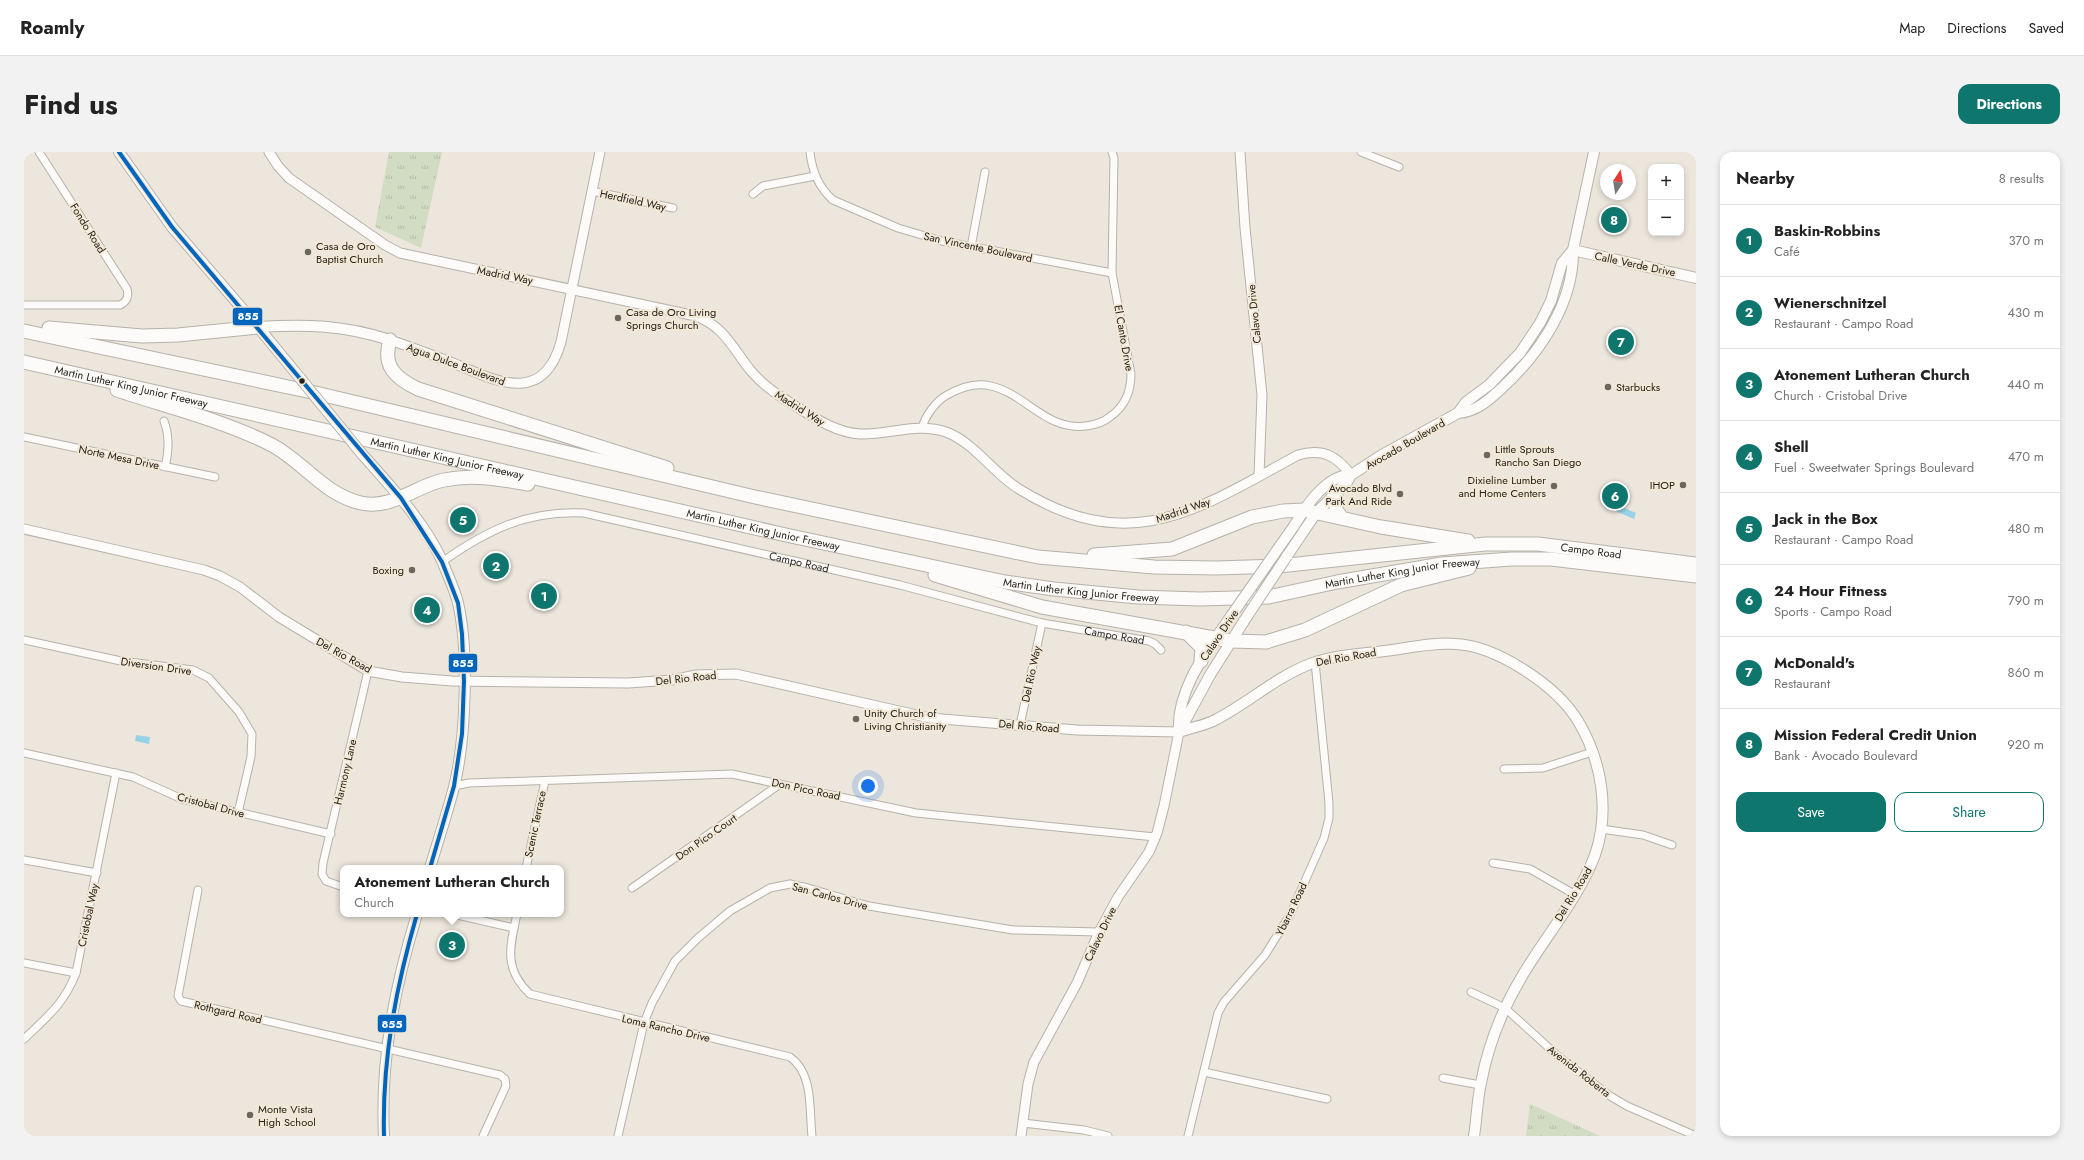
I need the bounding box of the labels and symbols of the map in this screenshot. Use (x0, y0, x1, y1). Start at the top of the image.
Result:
north arrow (1600, 164, 1636, 200)
street label: Herdfield Way (598, 185, 668, 215)
street label: Fondo Road (66, 200, 110, 256)
pin: 8 (1601, 205, 1627, 235)
street label: San Vincente Boulevard (922, 228, 1034, 266)
place label: Casa de Oro Baptist Church (316, 238, 383, 267)
marker: Casa de Oro Baptist Church (303, 247, 313, 257)
street label: Calle Verde Drive (1593, 248, 1677, 280)
street label: Madrid Way (476, 262, 534, 288)
street label: Calavo Drive (1243, 283, 1265, 344)
place label: Casa de Oro Living Springs Church (626, 304, 716, 333)
street label: El Canto Drive (1110, 304, 1138, 373)
line badge: 855 (232, 307, 263, 326)
text: 855 (237, 308, 259, 324)
marker: Casa de Oro Living Springs Church (613, 313, 623, 323)
pin: 7 (1608, 327, 1634, 357)
street label: Agua Dulce Boulevard (404, 339, 508, 389)
street label: Martin Luther King Junior Freeway (53, 361, 210, 412)
unlabelled marker (297, 376, 307, 386)
place label: Starbucks (1616, 379, 1661, 395)
marker: Starbucks (1603, 382, 1613, 392)
street label: Madrid Way (772, 386, 828, 430)
street label: Avocado Boulevard (1362, 415, 1448, 473)
street label: Martin Luther King Junior Freeway (369, 433, 526, 483)
street label: Norte Mesa Drive (77, 441, 161, 473)
place label: Little Sprouts Rancho San Diego (1495, 441, 1581, 470)
marker: Little Sprouts Rancho San Diego (1482, 450, 1492, 460)
place label: Dixieline Lumber and Home Centers (1458, 472, 1547, 501)
place label: IHOP (1650, 477, 1675, 493)
place label: Avocado Blvd Park And Ride (1326, 480, 1392, 509)
marker: IHOP (1678, 480, 1688, 490)
marker: Dixieline Lumber and Home Centers (1549, 481, 1559, 491)
pin: 6 (1602, 481, 1628, 511)
marker: Avocado Blvd Park And Ride (1395, 489, 1405, 499)
street label: Madrid Way (1154, 493, 1212, 527)
pin: 5 (450, 505, 476, 535)
street label: Martin Luther King Junior Freeway (685, 505, 842, 554)
street label: Campo Road (1560, 539, 1622, 562)
street label: Campo Road (768, 547, 830, 577)
pin: 2 (483, 551, 509, 581)
street label: Martin Luther King Junior Freeway (1323, 553, 1480, 592)
place label: Boxing (372, 562, 404, 578)
marker: Boxing (407, 565, 417, 575)
street label: Martin Luther King Junior Freeway (1002, 574, 1159, 606)
pin: 1 (531, 581, 557, 611)
pin: 4 (414, 595, 440, 625)
street label: Calavo Drive (1196, 606, 1242, 664)
street label: Campo Road (1083, 622, 1146, 648)
street label: Del Rio Road (313, 633, 375, 677)
street label: Del Rio Way (1017, 644, 1045, 704)
street label: Del Rio Road (1315, 644, 1377, 670)
street label: Diversion Drive (120, 653, 193, 679)
line badge: 855 (448, 653, 478, 673)
text: 855 (452, 655, 474, 671)
street label: Del Rio Road (655, 667, 717, 689)
place label: Unity Church of Living Christianity (864, 705, 946, 734)
marker: Unity Church of Living Christianity (851, 714, 861, 724)
street label: Del Rio Road (998, 715, 1060, 737)
street label: Harmony Lane (330, 737, 360, 806)
street label: Don Pico Road (770, 774, 842, 804)
your location (858, 776, 878, 796)
street label: Cristobal Drive (176, 788, 247, 822)
street label: Scenic Terrace (520, 789, 550, 859)
street label: Don Pico Court (672, 810, 740, 864)
street label: Del Rio Road (1550, 864, 1596, 924)
street label: San Carlos Drive (790, 878, 870, 914)
street label: Ybarra Road (1271, 880, 1311, 938)
street label: Cristobal Way (73, 882, 103, 948)
street label: Calavo Drive (1080, 904, 1120, 964)
pin: 3 (439, 930, 465, 960)
street label: Rothgard Road (192, 996, 264, 1028)
street label: Loma Rancho Drive (620, 1010, 712, 1046)
line badge: 855 (377, 1014, 407, 1033)
text: 855 (381, 1016, 403, 1032)
street label: Avenida Roberta (1544, 1041, 1614, 1101)
place label: Monte Vista High School (258, 1101, 316, 1130)
marker: Monte Vista High School (245, 1110, 255, 1120)

